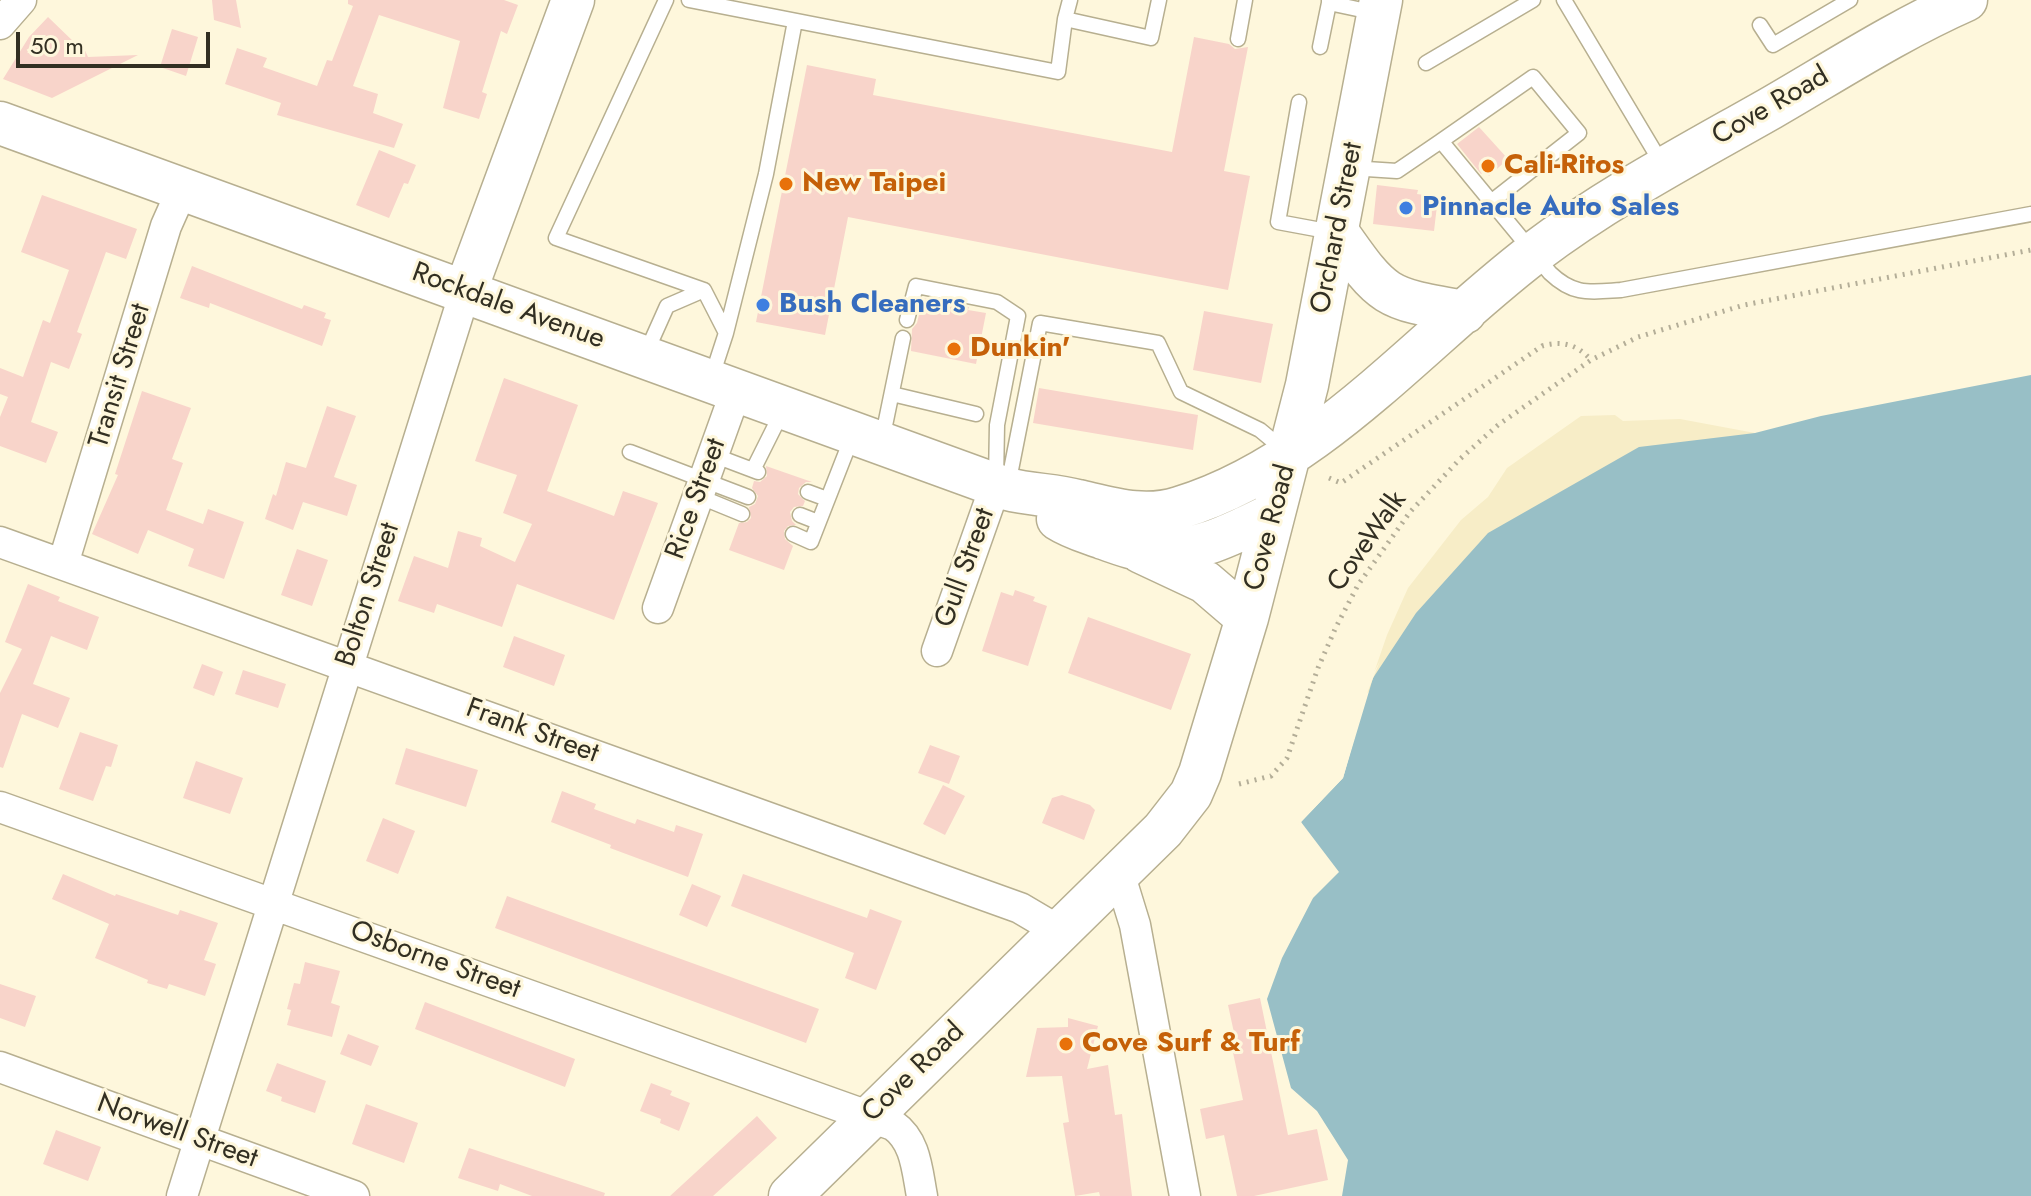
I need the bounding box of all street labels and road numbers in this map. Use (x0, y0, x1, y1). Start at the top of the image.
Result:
street label: Cove Road (1707, 60, 1835, 154)
street label: Orchard Street (1305, 140, 1371, 316)
street label: Rockdale Avenue (407, 257, 609, 357)
street label: Transit Street (83, 300, 159, 452)
street label: Rice Street (660, 434, 734, 564)
street label: Cove Road (1238, 461, 1304, 595)
street label: CoveWalk (1321, 485, 1415, 599)
street label: Gull Street (929, 504, 1003, 632)
street label: Bolton Street (330, 519, 408, 671)
street label: Frank Street (461, 692, 603, 772)
street label: Osborne Street (345, 915, 525, 1007)
street label: Cove Road (856, 1016, 972, 1130)
street label: Norwell Street (92, 1087, 262, 1177)

